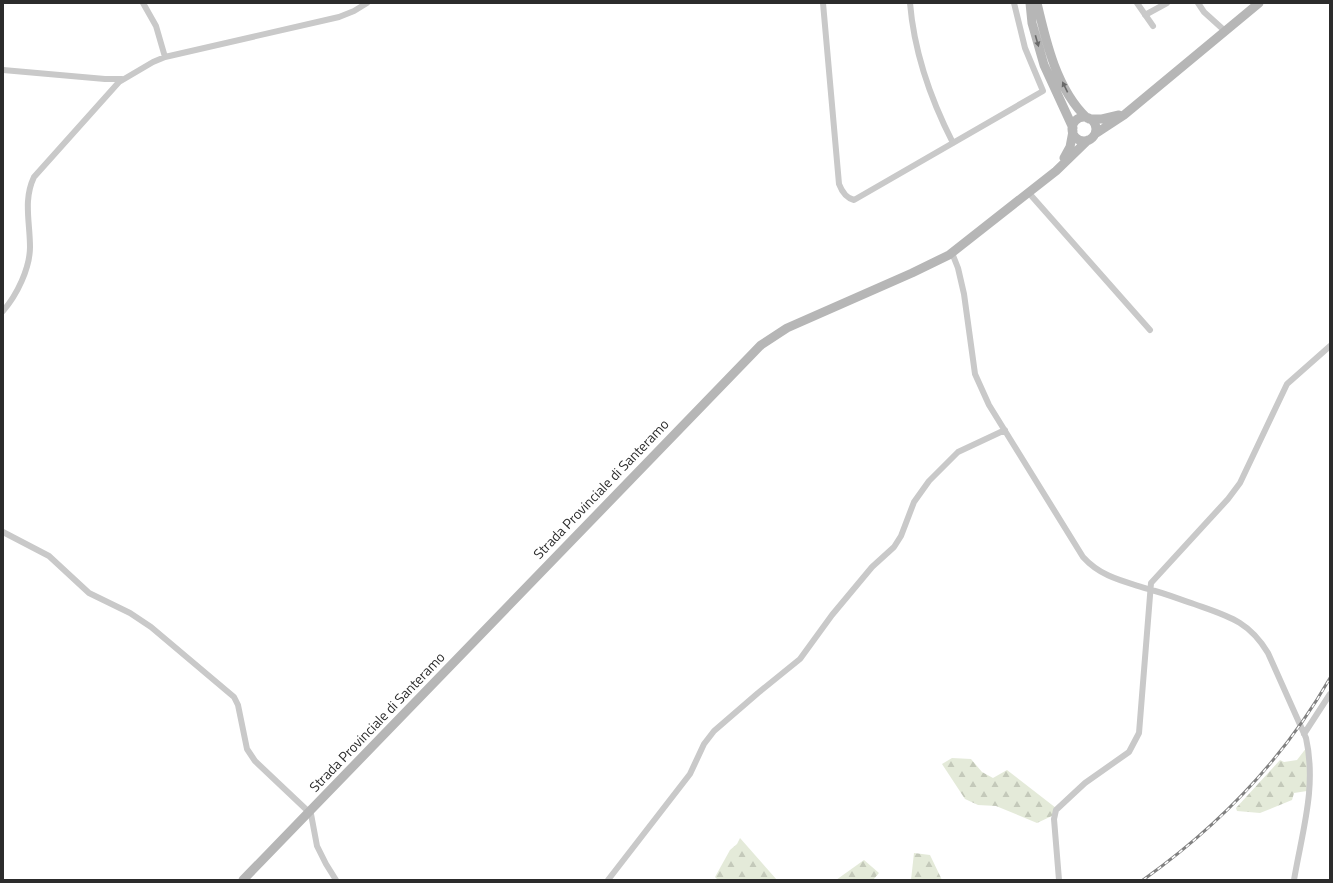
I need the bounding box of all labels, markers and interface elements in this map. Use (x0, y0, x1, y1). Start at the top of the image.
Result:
one-way arrow (1034, 36, 1040, 48)
one-way arrow (1062, 81, 1068, 92)
street label: Strada Provinciale di Santeramo (528, 414, 673, 563)
street label: Strada Provinciale di Santeramo (304, 647, 449, 796)

